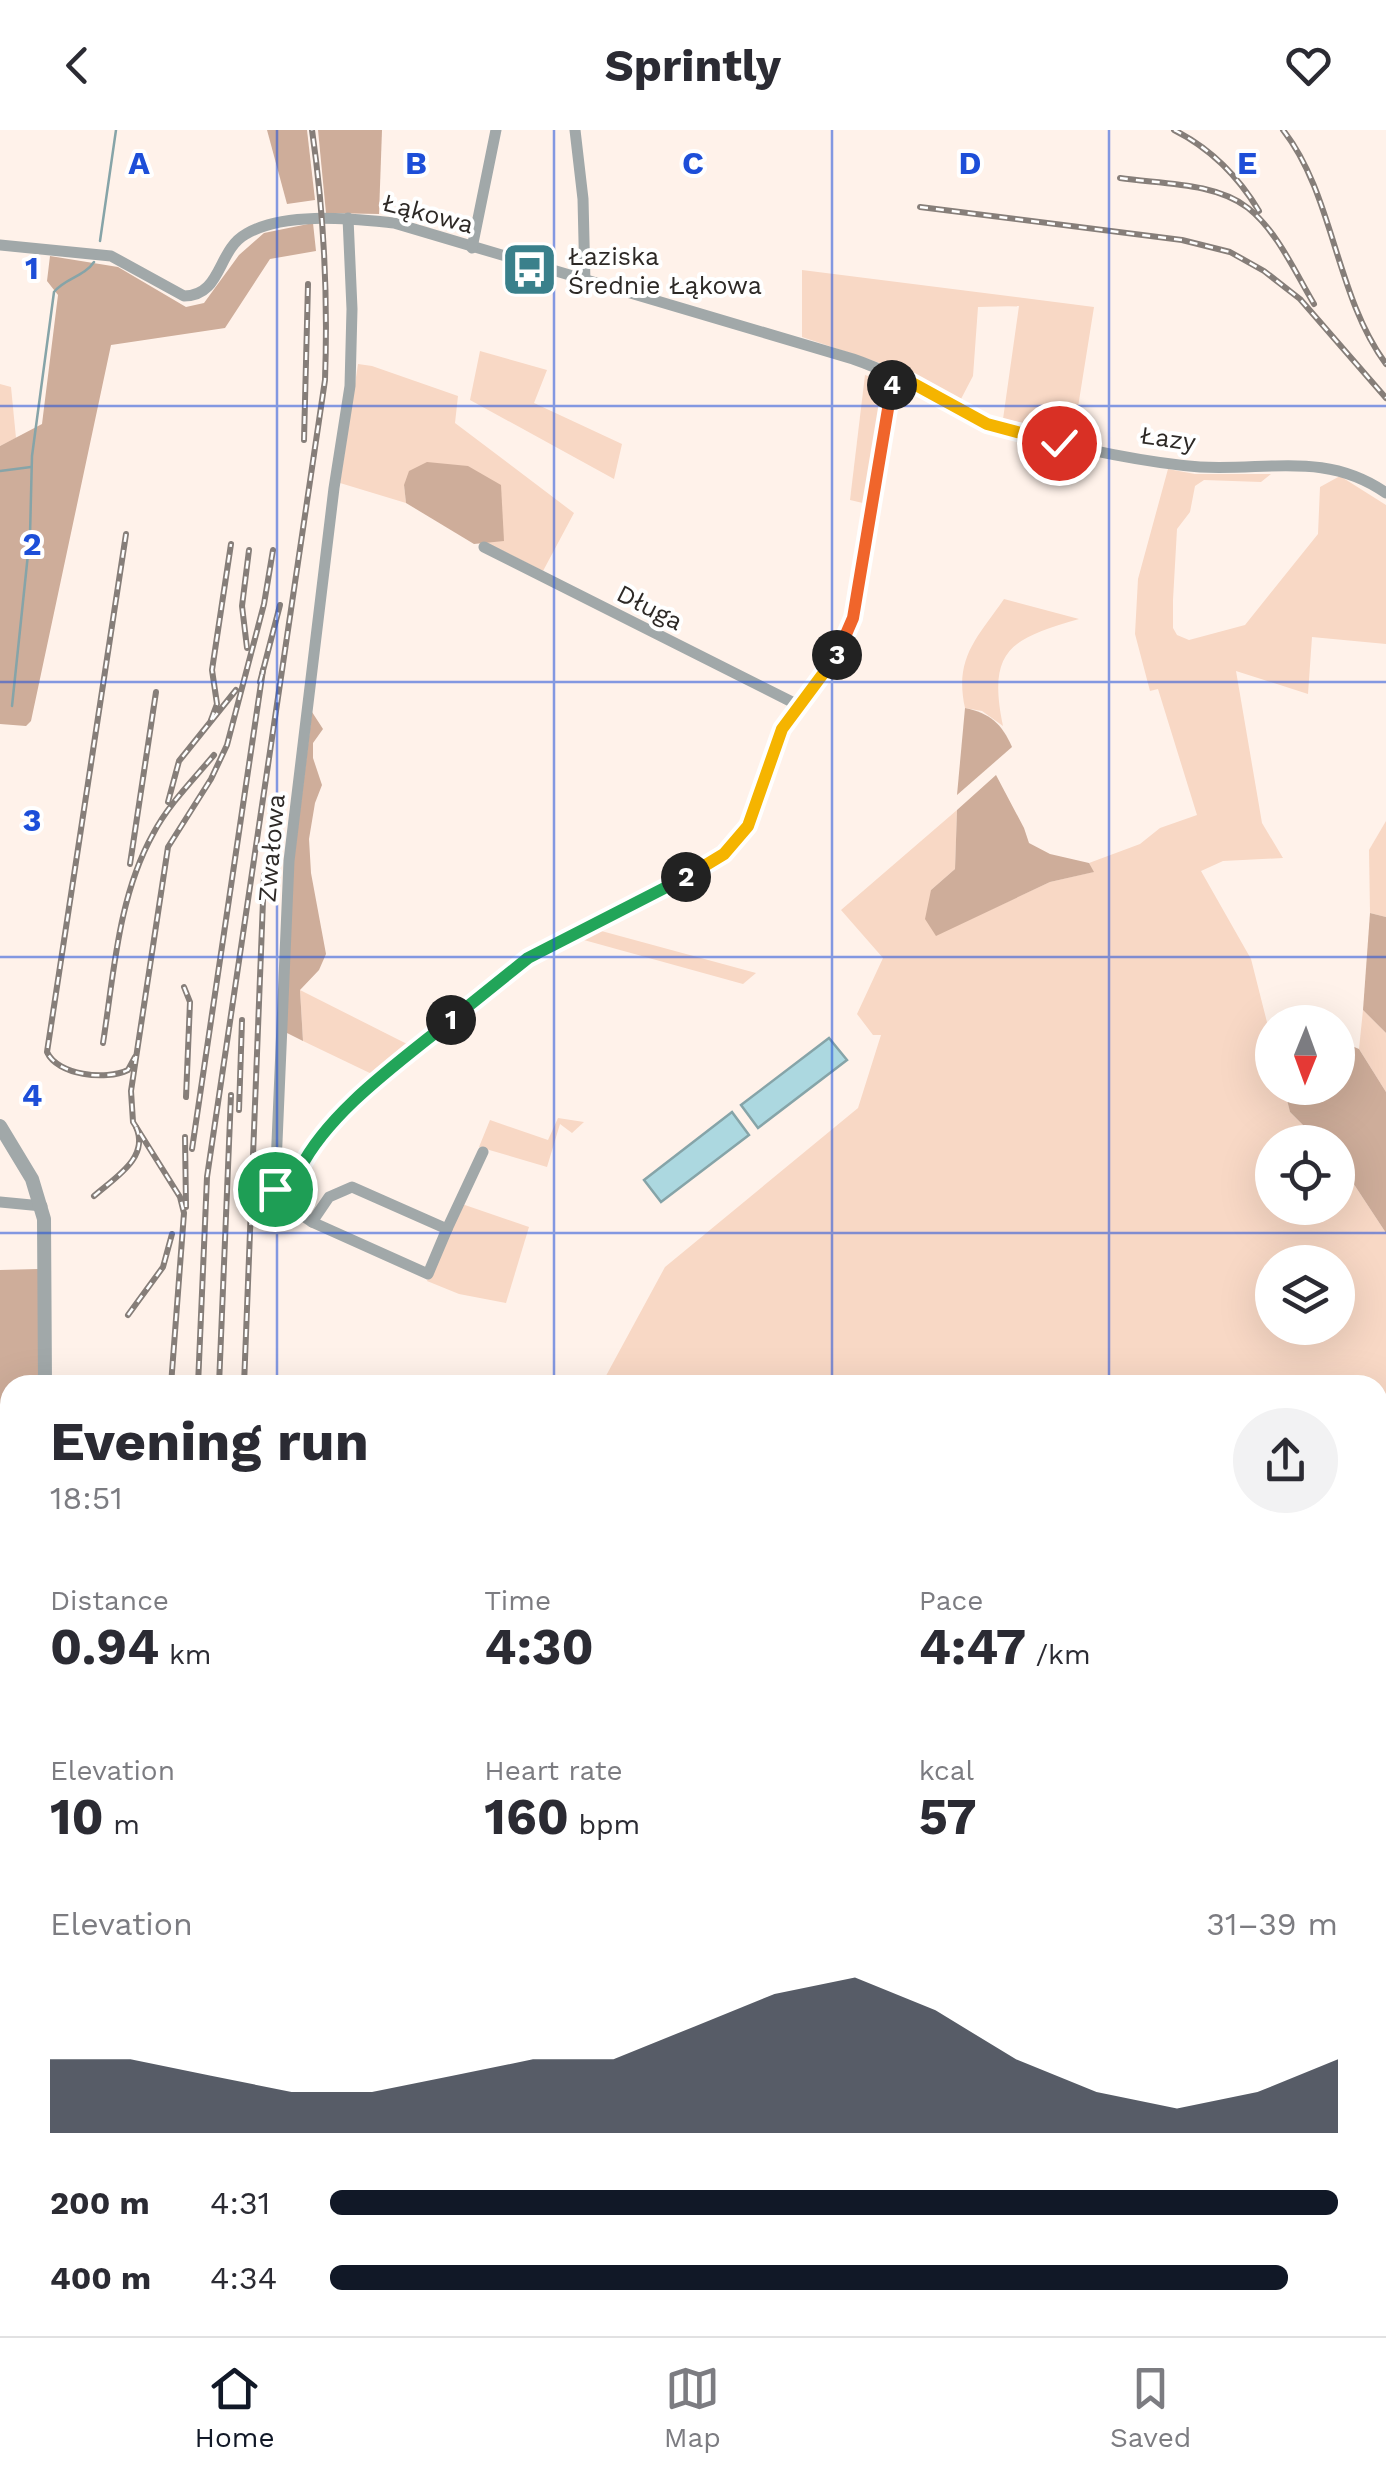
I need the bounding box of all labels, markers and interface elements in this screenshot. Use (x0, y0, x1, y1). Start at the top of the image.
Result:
icon: back (50, 38, 105, 93)
icon: heart (1281, 38, 1336, 93)
text: Sprintly (605, 39, 781, 92)
text: A (128, 144, 150, 182)
text: B (405, 144, 427, 182)
text: C (682, 144, 704, 182)
text: D (959, 144, 981, 182)
text: E (1237, 144, 1257, 182)
street label: Łąkowa (379, 187, 477, 240)
bus stop icon: Łaziska Średnie Łąkowa (499, 240, 559, 300)
place label: Łaziska Średnie Łąkowa (568, 242, 762, 300)
text: 1 (25, 249, 39, 287)
pin: 4 (867, 360, 917, 410)
text: 4 (883, 368, 901, 401)
pin (1017, 401, 1102, 486)
icon: check (1032, 416, 1087, 471)
street label: Łazy (1138, 420, 1198, 457)
text: 2 (22, 525, 42, 563)
street label: Długa (612, 579, 688, 636)
pin: 3 (812, 630, 862, 680)
text: 3 (829, 638, 845, 671)
street label: Zwałowa (252, 793, 291, 903)
text: 3 (23, 801, 41, 839)
pin: 2 (661, 852, 711, 902)
text: 2 (678, 860, 694, 893)
pin: 1 (426, 995, 476, 1045)
text: 1 (445, 1003, 457, 1036)
north arrow (1255, 1005, 1355, 1105)
map controls (1255, 1005, 1355, 1345)
text: 4 (22, 1076, 42, 1114)
button: locate (1255, 1125, 1355, 1225)
pin (233, 1147, 318, 1232)
icon: arrive (248, 1162, 303, 1217)
button: layers (1255, 1245, 1355, 1345)
button: share (1233, 1408, 1338, 1513)
text: Evening run (50, 1409, 369, 1473)
text: 18:51 (50, 1479, 123, 1517)
text: Distance (50, 1584, 169, 1617)
text: Time (484, 1584, 551, 1617)
text: Pace (919, 1584, 983, 1617)
text: 0.94 (50, 1617, 159, 1676)
text: 4:30 (484, 1617, 594, 1676)
text: 4:47 (919, 1617, 1026, 1676)
text: km (159, 1638, 211, 1671)
text: /km (1026, 1638, 1091, 1671)
text: Elevation (50, 1754, 175, 1787)
text: Heart rate (484, 1754, 623, 1787)
text: kcal (919, 1754, 974, 1787)
text: 10 (50, 1787, 104, 1846)
text: 160 (484, 1787, 569, 1846)
text: 57 (919, 1787, 977, 1846)
text: m (104, 1808, 140, 1841)
text: bpm (569, 1808, 640, 1841)
text: Elevation (50, 1905, 193, 1943)
text: 31–39 m (1206, 1905, 1338, 1943)
text: 200 m (50, 2184, 150, 2222)
text: 4:31 (210, 2184, 270, 2222)
text: 400 m (50, 2259, 151, 2297)
text: 4:34 (210, 2259, 277, 2297)
tab: Home (195, 2361, 275, 2454)
tab: Map (664, 2361, 721, 2454)
tab: Saved (1110, 2361, 1191, 2454)

